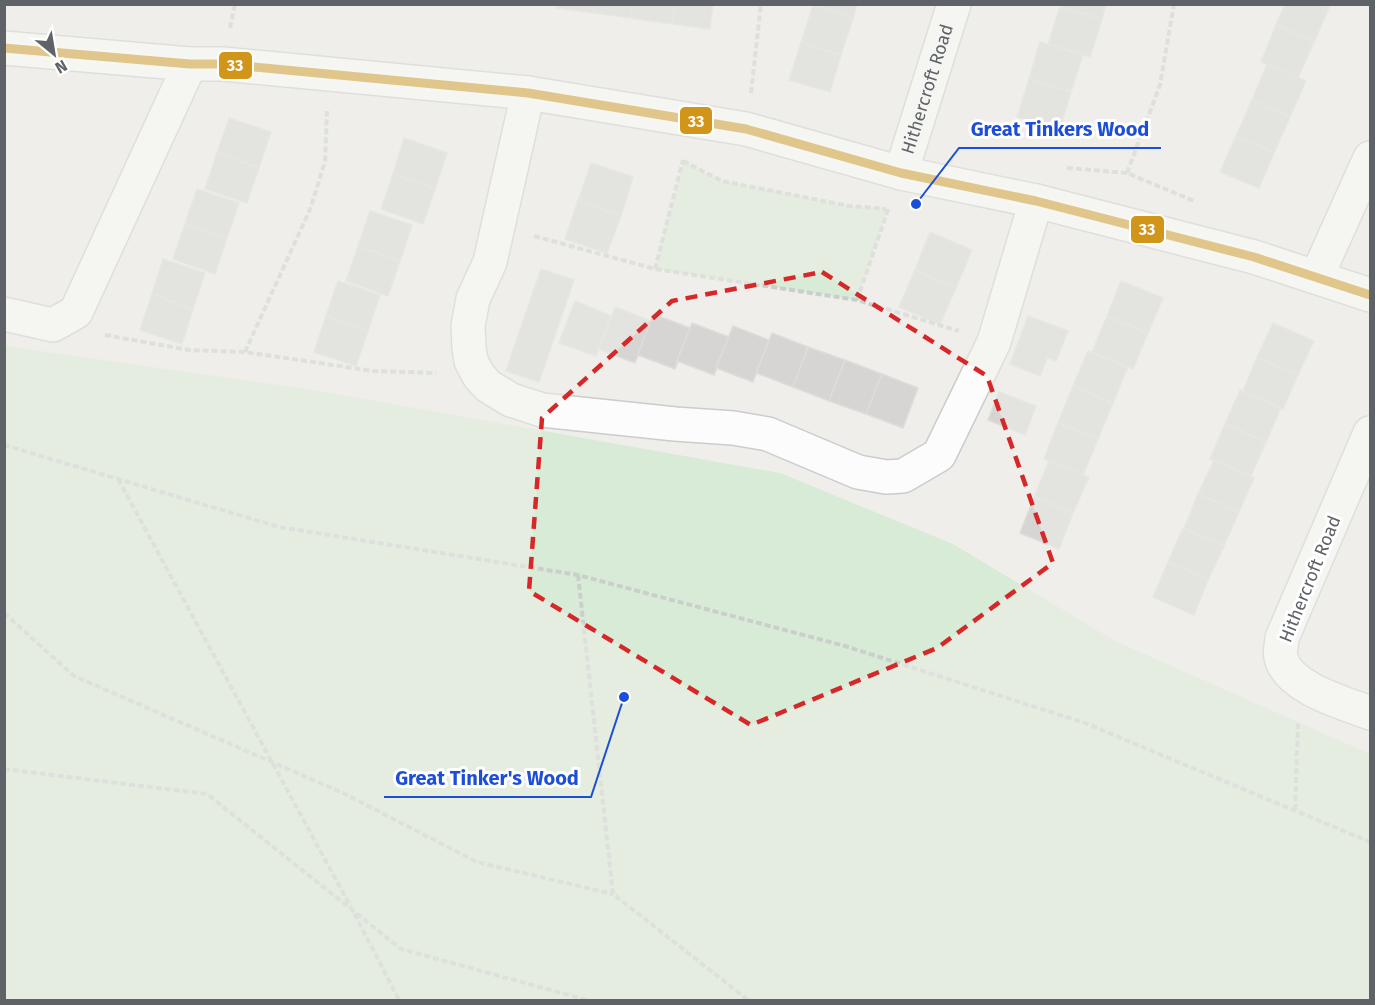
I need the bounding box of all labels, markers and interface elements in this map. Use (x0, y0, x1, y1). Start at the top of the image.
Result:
street label: Hithercroft Road (897, 21, 958, 157)
north arrow (24, 24, 84, 84)
line badge: 33 (218, 51, 253, 80)
text: N (52, 56, 71, 77)
text: 33 (226, 56, 243, 75)
line badge: 33 (679, 106, 713, 135)
callout: Great Tinkers Wood (959, 110, 1161, 148)
text: 33 (687, 112, 704, 131)
text: Great Tinkers Wood (971, 117, 1149, 141)
line badge: 33 (1130, 215, 1165, 244)
text: 33 (1138, 220, 1155, 239)
street label: Hithercroft Road (1275, 512, 1345, 646)
callout: Great Tinker's Wood (384, 759, 591, 797)
text: Great Tinker's Wood (395, 766, 579, 790)

